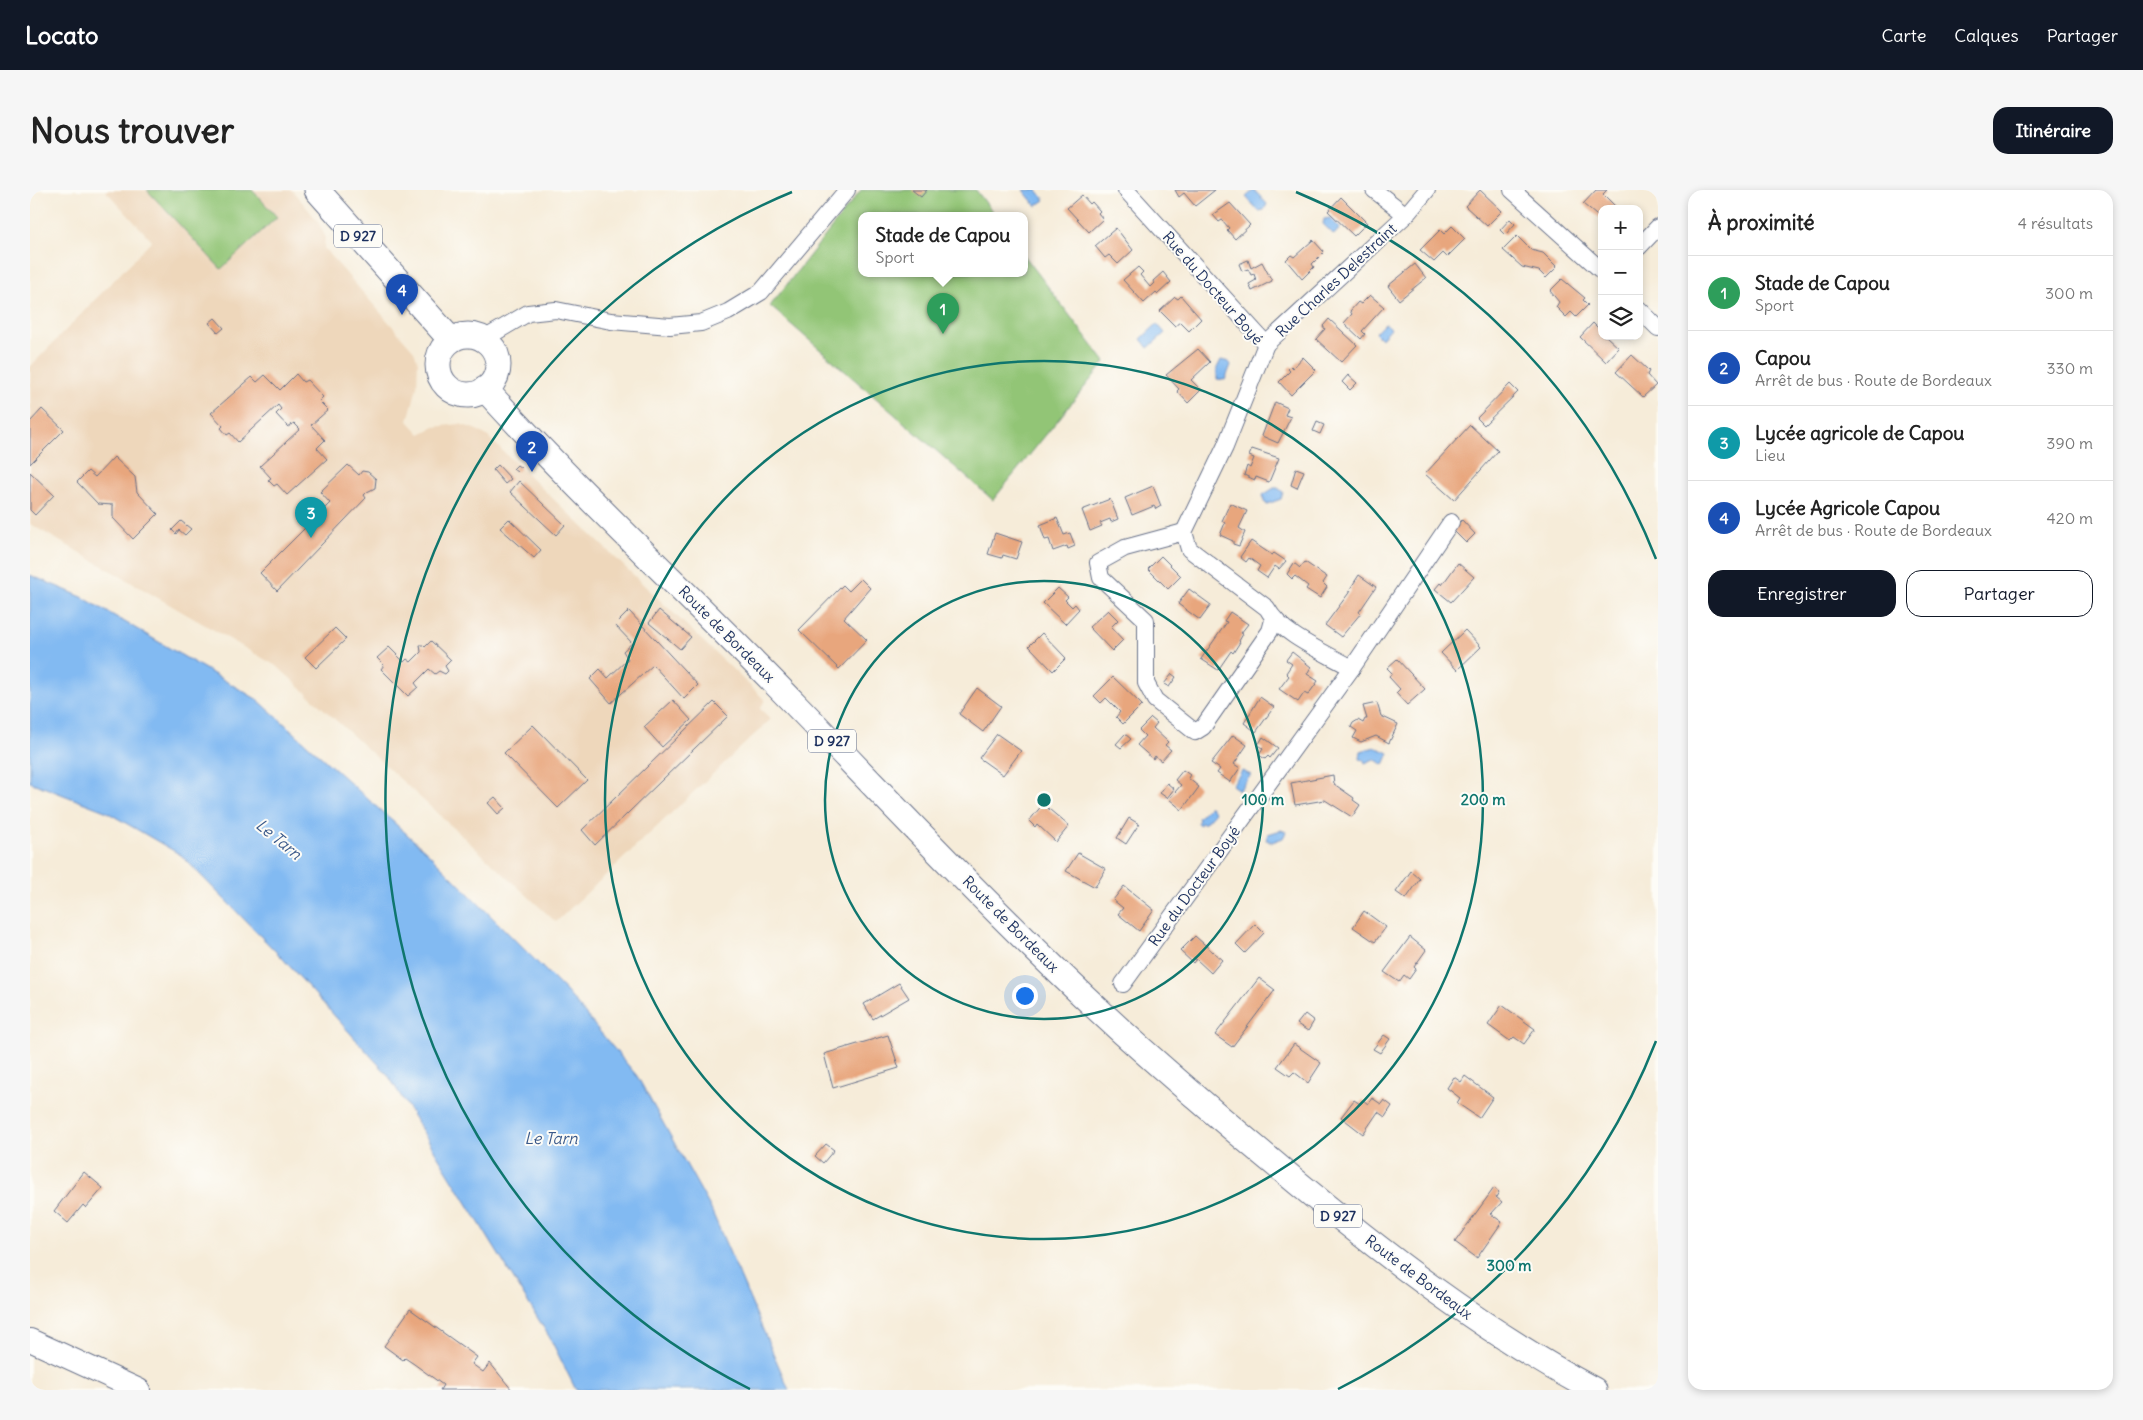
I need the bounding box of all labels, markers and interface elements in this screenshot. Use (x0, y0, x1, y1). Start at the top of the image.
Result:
text: Locato (25, 20, 99, 50)
text: Carte (1881, 24, 1926, 47)
text: Calques (1954, 24, 2019, 47)
text: Partager (2047, 24, 2118, 47)
button: Itinéraire (1993, 107, 2113, 154)
text: Nous trouver (30, 108, 234, 152)
map controls (1598, 205, 1643, 340)
button: + (1598, 205, 1643, 250)
text: À proximité (1708, 209, 1815, 236)
popup (858, 212, 1028, 277)
text: 4 résultats (2018, 213, 2093, 233)
street label: Rue Charles Delestraint (1272, 219, 1400, 341)
text: Stade de Capou (876, 223, 1010, 247)
road number: D 927 (334, 224, 382, 248)
street label: Rue du Docteur Boyé (1159, 227, 1267, 349)
text: Sport (876, 247, 914, 267)
button: − (1598, 250, 1643, 295)
text: Stade de Capou (1755, 271, 1890, 295)
pin: 4 (386, 274, 418, 315)
text: 1 (1721, 283, 1727, 303)
text: 300 m (2045, 283, 2093, 303)
pin: 1 (927, 293, 959, 334)
button: layers (1598, 295, 1643, 340)
text: Sport (1755, 295, 1794, 315)
text: Capou (1755, 346, 1811, 370)
text: 2 (1720, 358, 1728, 378)
text: 330 m (2046, 358, 2093, 378)
text: Arrêt de bus · Route de Bordeaux (1755, 370, 1992, 390)
text: Lycée agricole de Capou (1755, 421, 1964, 445)
pin: 2 (516, 431, 548, 472)
text: 3 (1719, 433, 1729, 453)
text: 390 m (2046, 433, 2093, 453)
text: Lieu (1755, 445, 1785, 465)
text: Lycée Agricole Capou (1755, 496, 1940, 520)
pin: 3 (295, 497, 327, 538)
text: 4 (1719, 508, 1729, 528)
text: 420 m (2047, 508, 2093, 528)
text: Arrêt de bus · Route de Bordeaux (1755, 520, 1992, 540)
button: Enregistrer (1708, 570, 1896, 617)
button: Partager (1906, 570, 2093, 617)
street label: Route de Bordeaux (675, 582, 780, 687)
road number: D 927 (808, 730, 856, 752)
text: 100 m (1242, 790, 1284, 809)
text: 200 m (1461, 790, 1505, 809)
centre of rings (1035, 791, 1053, 809)
water label: Le Tarn (252, 815, 306, 864)
street label: Rue du Docteur Boyé (1144, 822, 1244, 950)
street label: Route de Bordeaux (959, 872, 1064, 977)
your location (1012, 983, 1038, 1009)
water label: Le Tarn (525, 1128, 578, 1148)
road number: D 927 (1314, 1204, 1362, 1228)
street label: Route de Bordeaux (1362, 1231, 1477, 1324)
text: 300 m (1487, 1256, 1532, 1275)

